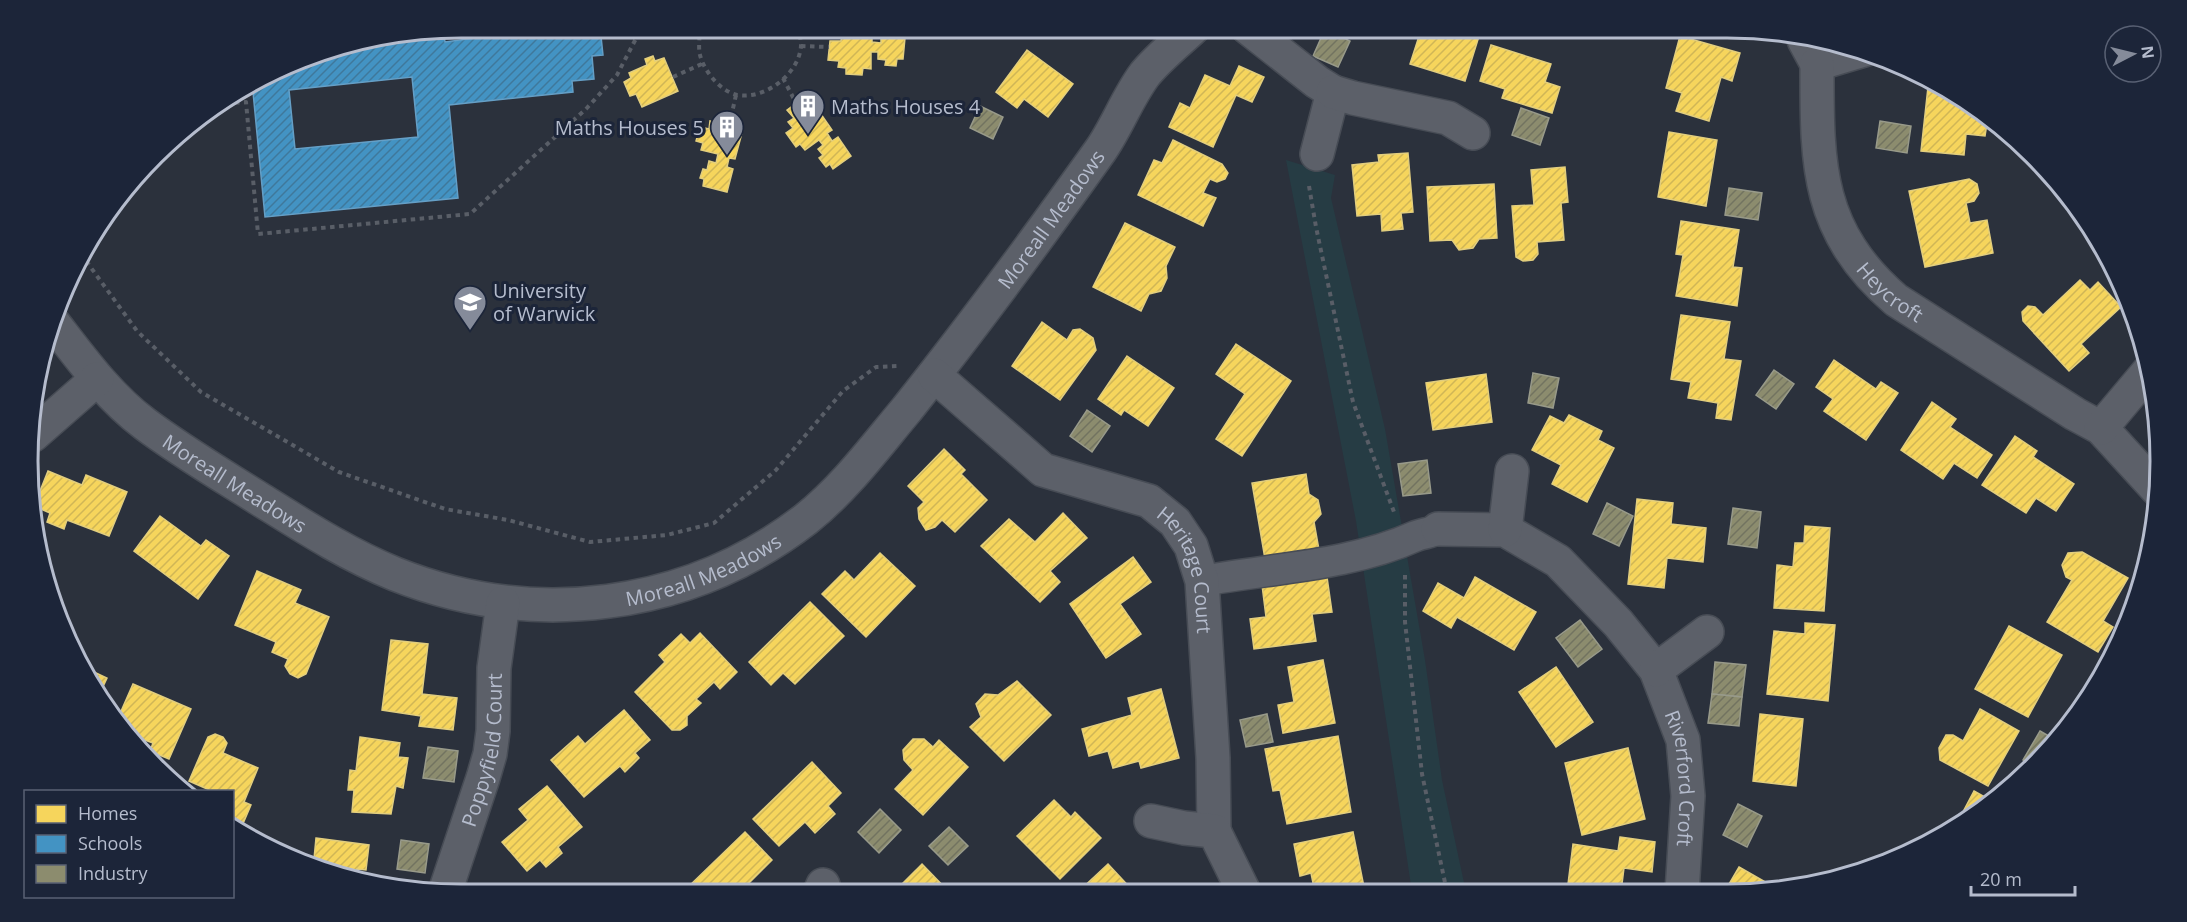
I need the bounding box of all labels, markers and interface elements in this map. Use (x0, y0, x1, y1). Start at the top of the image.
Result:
north arrow (2103, 24, 2163, 84)
text: N (2136, 44, 2160, 60)
building icon: Maths Houses 4 (790, 88, 826, 135)
place label: Maths Houses 4 (831, 93, 981, 120)
building icon: Maths Houses 5 (709, 109, 745, 156)
place label: Maths Houses 5 (555, 114, 704, 141)
street label: Moreall Meadows (991, 144, 1110, 294)
street label: Heycroft (1851, 256, 1929, 328)
place label: University of Warwick (493, 277, 596, 327)
school or university icon: University of Warwick (452, 284, 488, 331)
street label: Moreall Meadows (158, 427, 312, 539)
street label: Heritage Court (1152, 500, 1219, 634)
street label: Moreall Meadows (623, 527, 786, 612)
street label: Poppyfield Court (454, 673, 507, 830)
street label: Riverford Croft (1659, 706, 1702, 847)
legend (24, 790, 234, 898)
text: Homes (78, 801, 137, 825)
text: Schools (78, 831, 142, 855)
scale bar (1971, 859, 2074, 897)
text: Industry (78, 861, 148, 885)
text: 20 m (1980, 867, 2022, 891)

